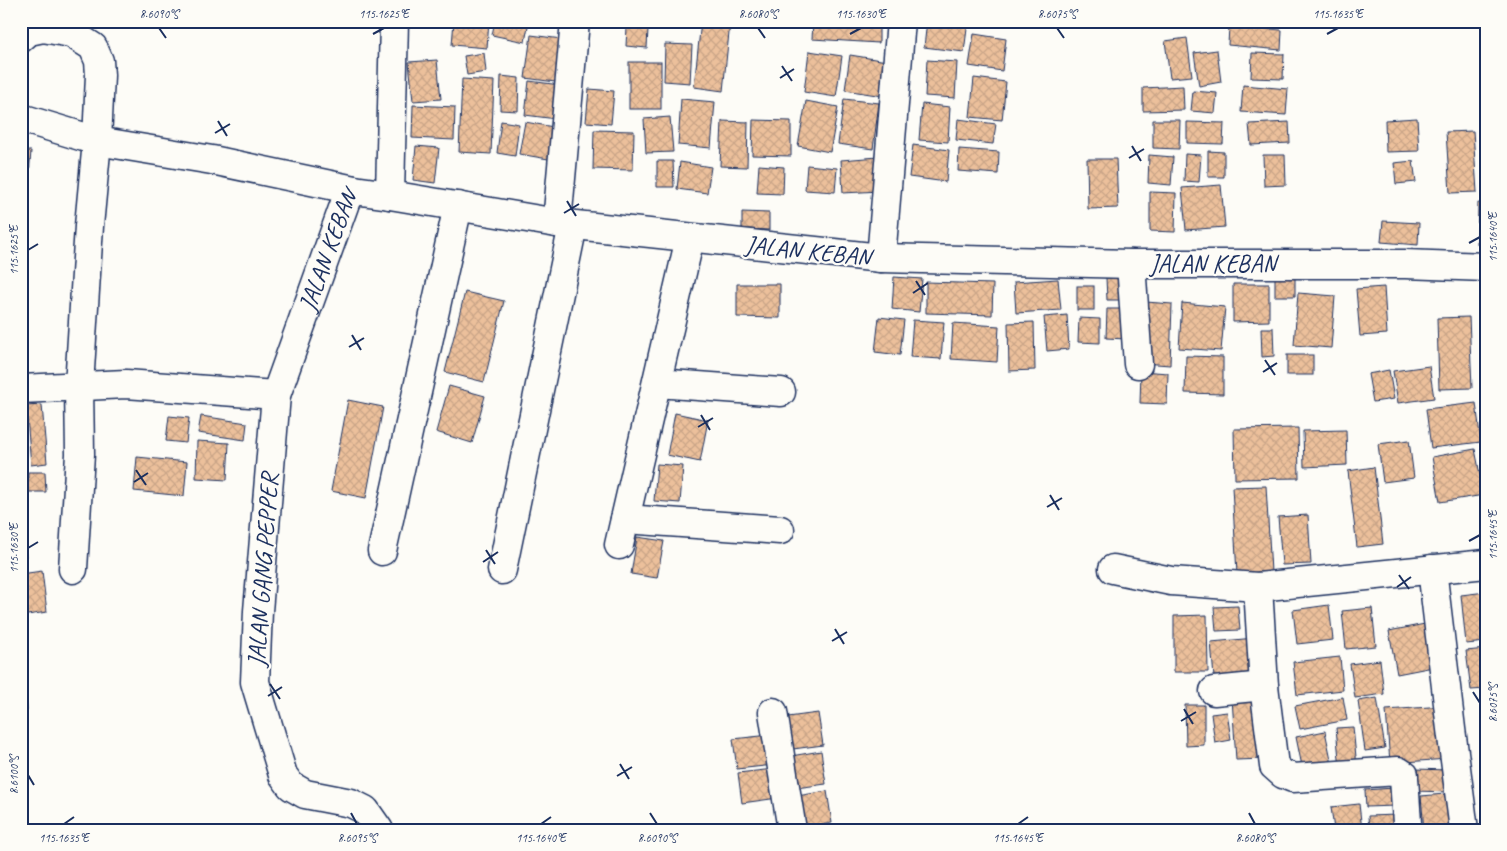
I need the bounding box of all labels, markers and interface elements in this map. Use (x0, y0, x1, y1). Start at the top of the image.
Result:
text: 8.6090°S (140, 6, 180, 22)
text: 115.1625°E (359, 6, 411, 22)
text: 8.6080°S (739, 6, 779, 22)
text: 115.1630°E (836, 6, 888, 22)
text: 8.6075°S (1038, 6, 1078, 22)
text: 115.1635°E (1313, 6, 1365, 22)
street label: JALAN KEBAN (291, 180, 367, 316)
text: 115.1640°E (1485, 210, 1501, 262)
text: 115.1625°E (6, 223, 22, 275)
street label: JALAN KEBAN (743, 228, 876, 274)
street label: JALAN KEBAN (1149, 248, 1280, 280)
street label: JALAN GANG PEPPER (240, 470, 286, 669)
text: 115.1645°E (1485, 508, 1501, 560)
text: 115.1630°E (6, 521, 22, 573)
text: 8.6075°S (1485, 682, 1501, 722)
text: 8.6100°S (6, 754, 22, 794)
text: 115.1635°E (39, 830, 91, 846)
text: 8.6095°S (338, 830, 378, 846)
text: 115.1640°E (516, 830, 568, 846)
text: 8.6090°S (638, 830, 678, 846)
text: 115.1645°E (993, 830, 1045, 846)
text: 8.6080°S (1236, 830, 1276, 846)

